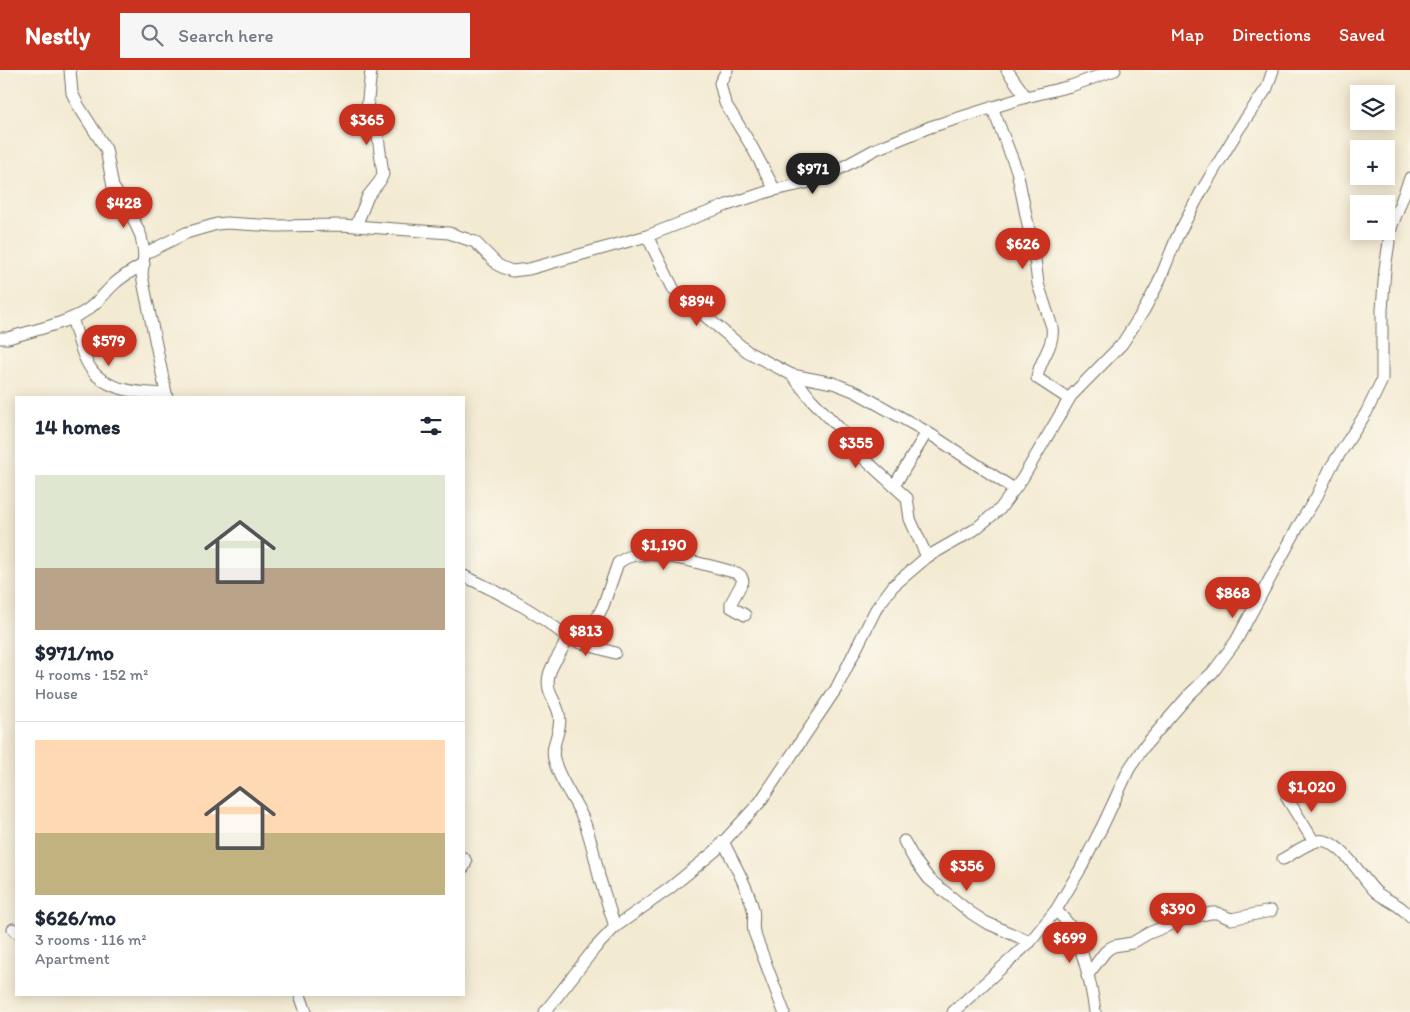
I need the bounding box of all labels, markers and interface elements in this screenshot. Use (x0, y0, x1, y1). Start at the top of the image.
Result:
search box (120, 13, 470, 58)
text: Nestly (25, 21, 90, 50)
icon: search (138, 21, 166, 49)
text: Search here (178, 24, 274, 47)
text: Map (1171, 24, 1204, 46)
text: Directions (1232, 24, 1311, 46)
text: Saved (1339, 24, 1385, 46)
map controls (1350, 85, 1395, 240)
button: layers (1350, 85, 1395, 130)
pin: $365 (337, 104, 397, 146)
text: $365 (350, 110, 384, 129)
button: + (1350, 140, 1395, 185)
pin: $971 (783, 152, 843, 195)
text: $971 (797, 159, 829, 178)
pin: $428 (94, 186, 154, 229)
text: $428 (107, 193, 141, 212)
button: − (1350, 195, 1395, 240)
pin: $626 (993, 228, 1053, 270)
text: $626 (1006, 234, 1040, 253)
pin: $894 (667, 284, 727, 327)
text: $894 (680, 291, 714, 310)
pin: $579 (79, 324, 139, 367)
text: $579 (93, 331, 125, 350)
icon: filters (417, 412, 445, 440)
text: 14 homes (35, 414, 120, 439)
pin: $355 (826, 426, 886, 469)
text: $355 (839, 433, 873, 452)
icon: home (195, 507, 285, 597)
pin: $1,190 (623, 528, 705, 571)
text: $1,190 (642, 535, 686, 554)
pin: $868 (1203, 576, 1263, 619)
text: $868 (1216, 583, 1250, 602)
pin: $813 (556, 614, 616, 657)
text: $813 (569, 621, 603, 640)
text: $971/mo (35, 640, 114, 665)
text: 4 rooms · 152 m² (35, 665, 148, 684)
text: House (35, 684, 78, 703)
pin: $1,020 (1271, 770, 1353, 813)
icon: home (195, 773, 285, 863)
text: $1,020 (1288, 777, 1336, 796)
pin: $356 (937, 850, 997, 892)
text: $356 (950, 856, 984, 875)
pin: $390 (1148, 892, 1208, 935)
text: $390 (1160, 899, 1196, 918)
text: $626/mo (35, 905, 116, 930)
pin: $699 (1040, 922, 1100, 964)
text: $699 (1053, 928, 1087, 947)
text: 3 rooms · 116 m² (35, 930, 146, 949)
text: Apartment (35, 949, 110, 968)

